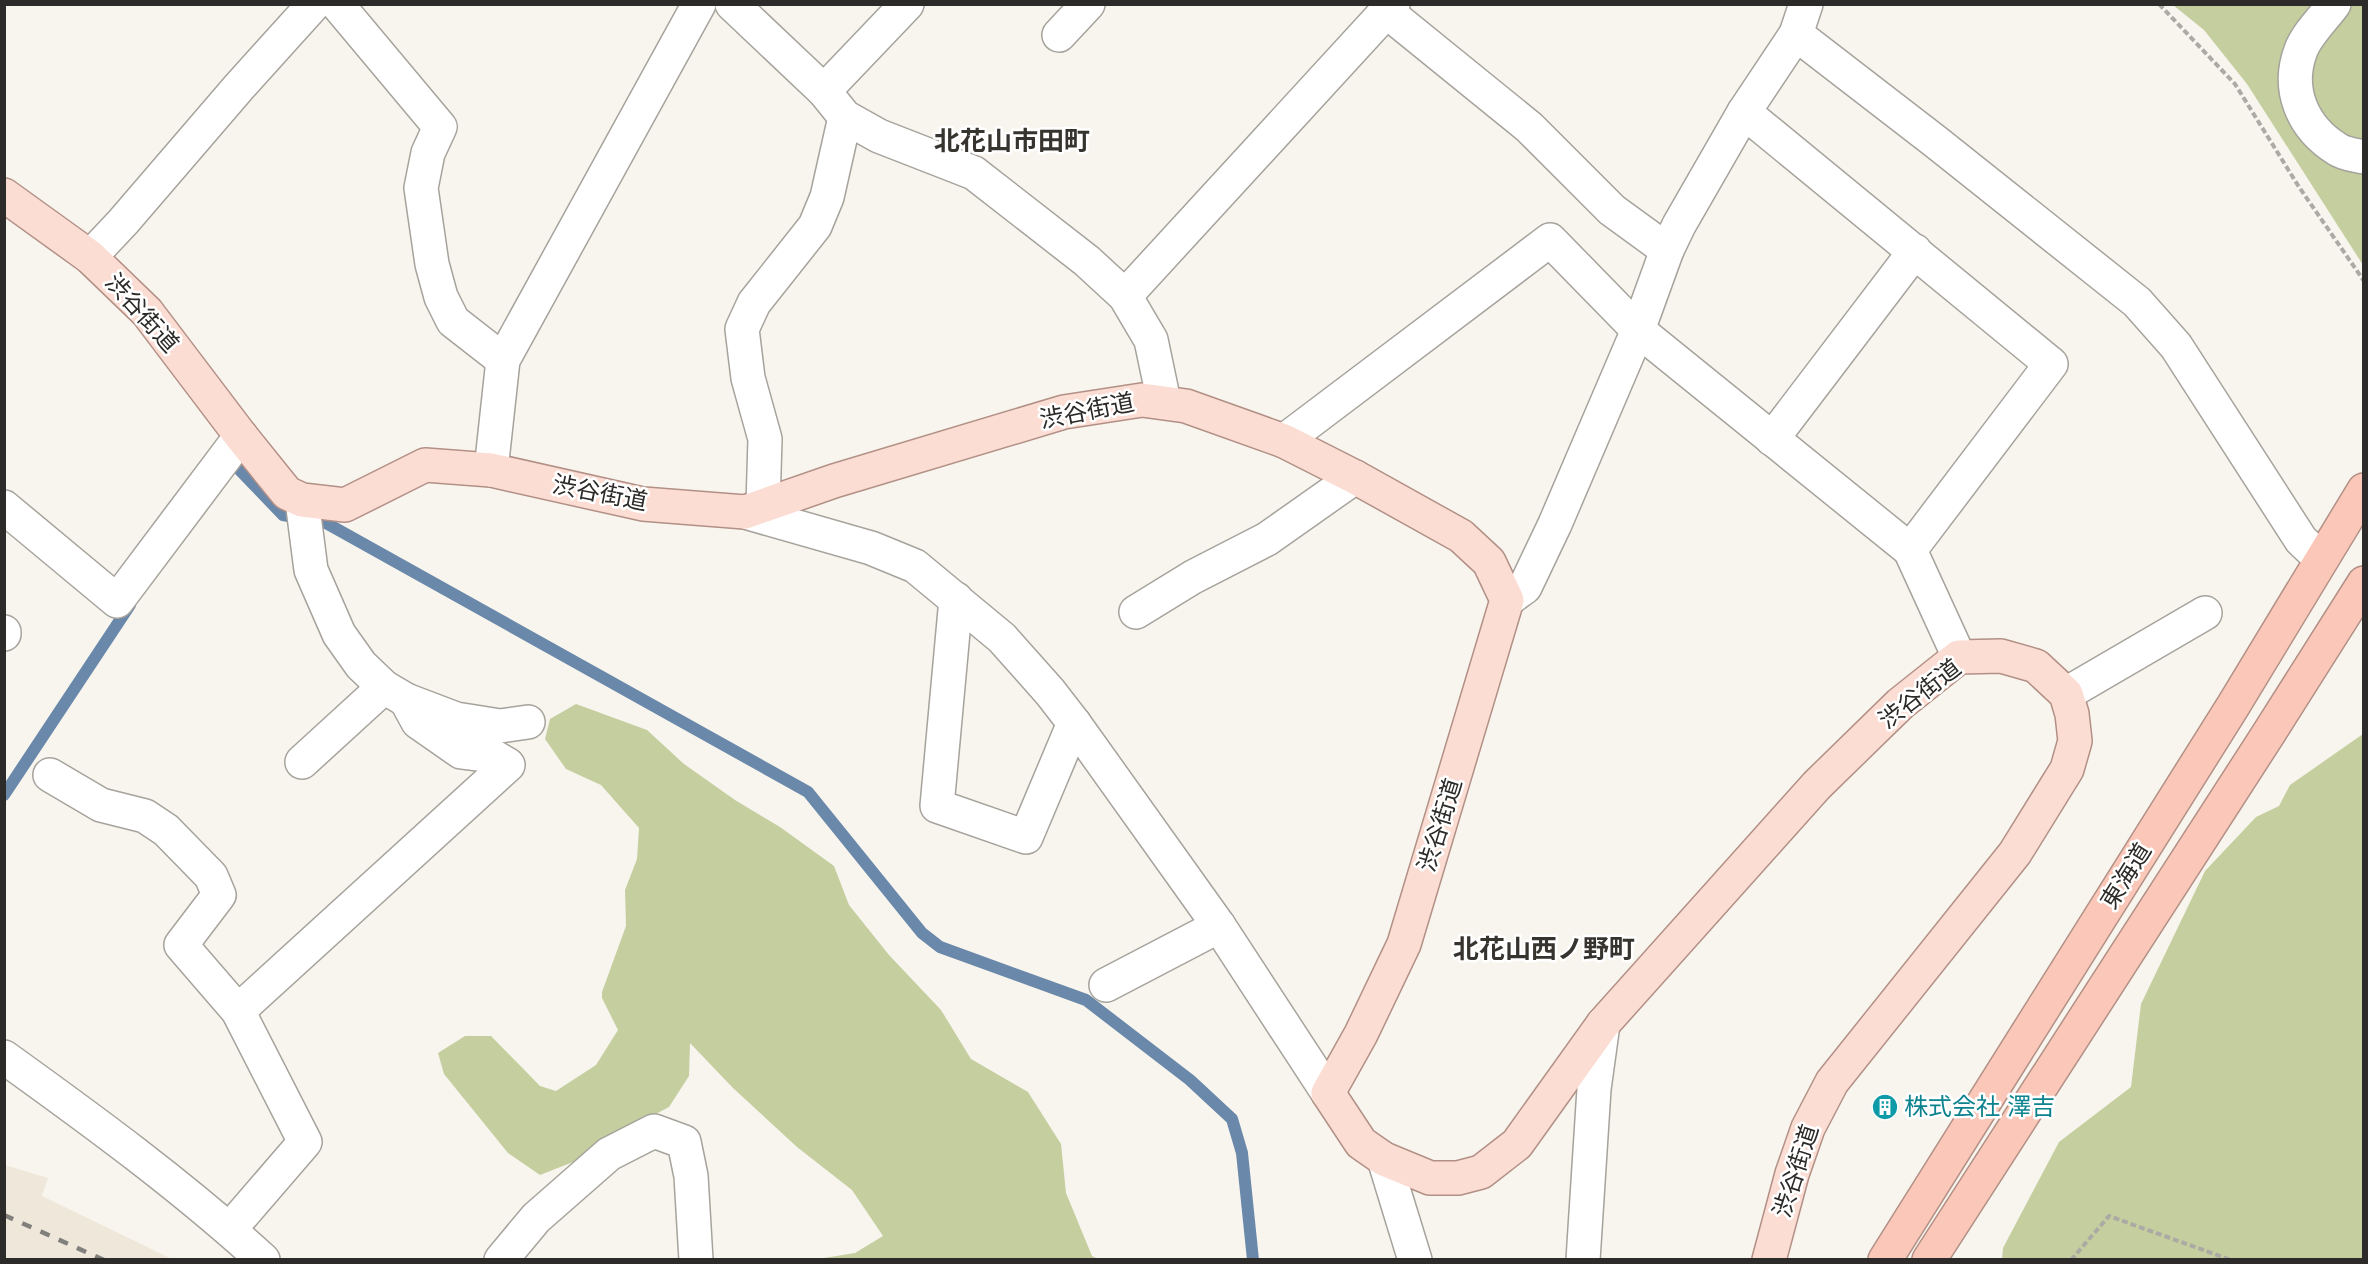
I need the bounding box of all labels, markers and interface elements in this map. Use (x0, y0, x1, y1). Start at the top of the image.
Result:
district label: 北花山市田町 (934, 122, 1090, 160)
street label: 渋谷街道 (97, 265, 187, 360)
street label: 渋谷街道 (1036, 384, 1137, 437)
street label: 渋谷街道 (550, 466, 651, 519)
street label: 渋谷街道 (1871, 650, 1968, 737)
street label: 渋谷街道 (1409, 774, 1470, 876)
street label: 東海道 (2092, 836, 2159, 916)
district label: 北花山西ノ野町 (1453, 930, 1635, 968)
place label: 株式会社 澤吉 (1904, 1089, 2055, 1124)
building icon: 株式会社 澤吉 (1870, 1092, 1900, 1122)
street label: 渋谷街道 (1764, 1120, 1827, 1222)

